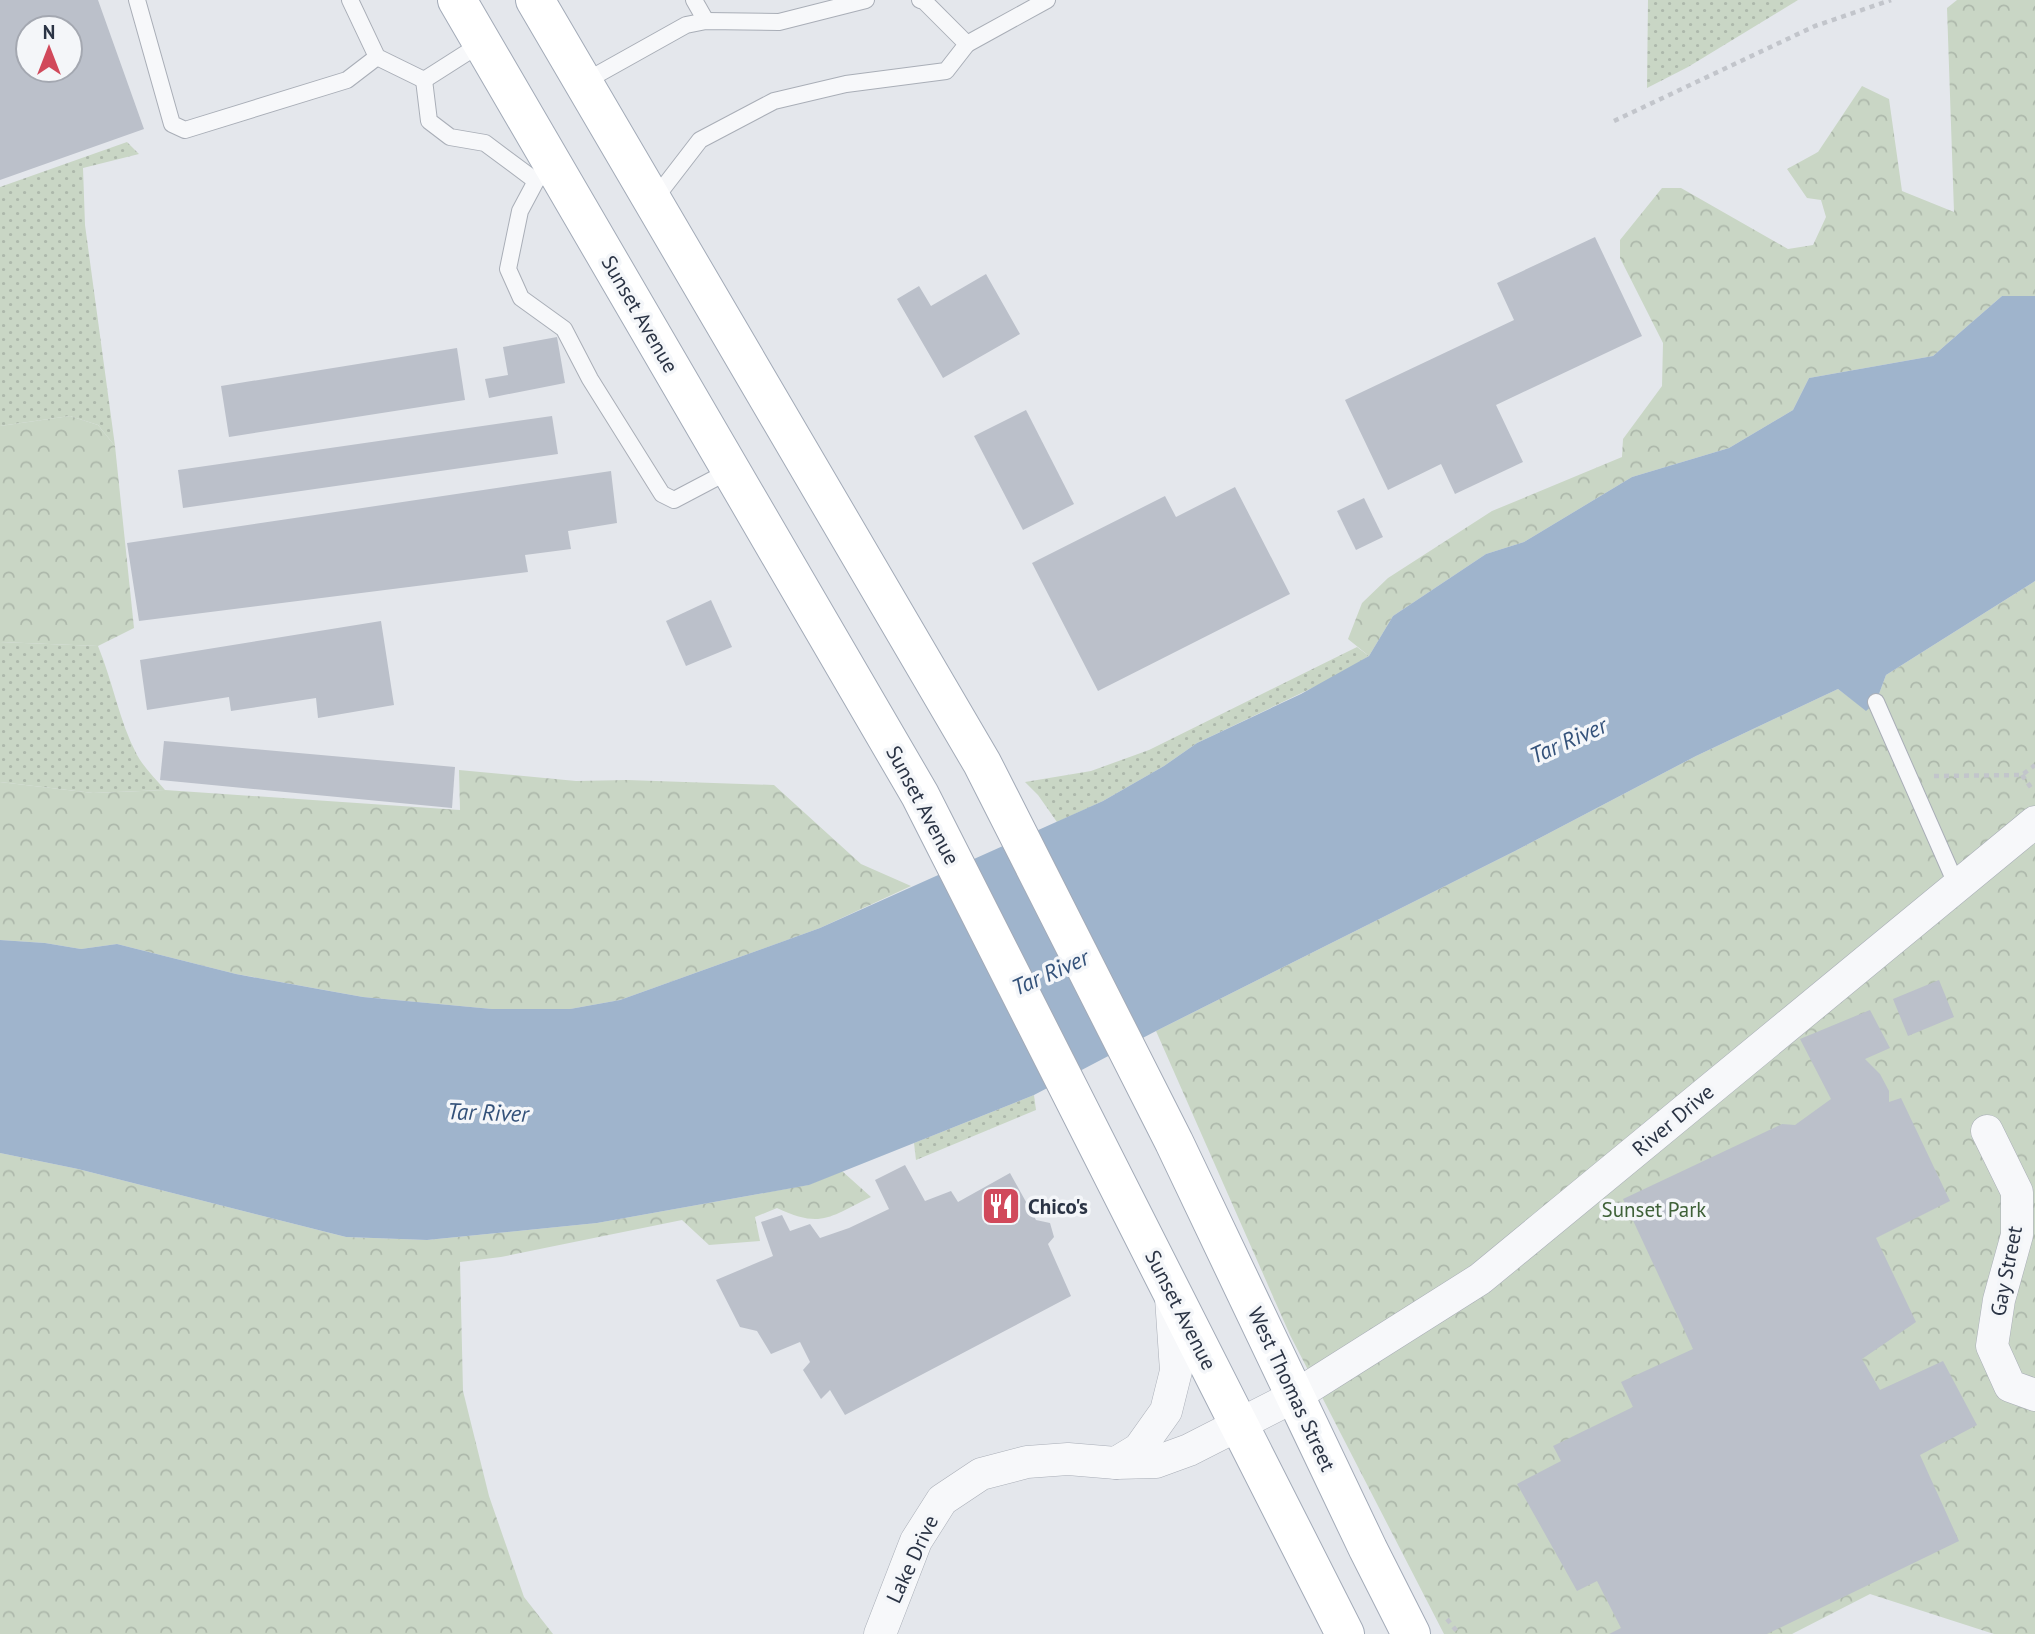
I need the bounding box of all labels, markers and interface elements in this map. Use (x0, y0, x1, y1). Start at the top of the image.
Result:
north arrow (14, 14, 84, 84)
text: N (43, 20, 55, 44)
street label: Sunset Avenue (596, 250, 684, 378)
water label: Tar River (1525, 710, 1612, 770)
street label: Sunset Avenue (880, 741, 966, 869)
water label: Tar River (1007, 942, 1094, 1002)
street label: River Drive (1627, 1078, 1719, 1162)
water label: Tar River (447, 1096, 531, 1128)
restaurant icon: Chico's (980, 1185, 1022, 1227)
place label: Chico's (1028, 1193, 1088, 1220)
park label: Sunset Park (1602, 1196, 1706, 1223)
street label: Gay Street (1984, 1223, 2028, 1319)
street label: Sunset Avenue (1139, 1245, 1223, 1375)
street label: West Thomas Street (1242, 1303, 1342, 1475)
street label: Lake Drive (880, 1511, 944, 1607)

